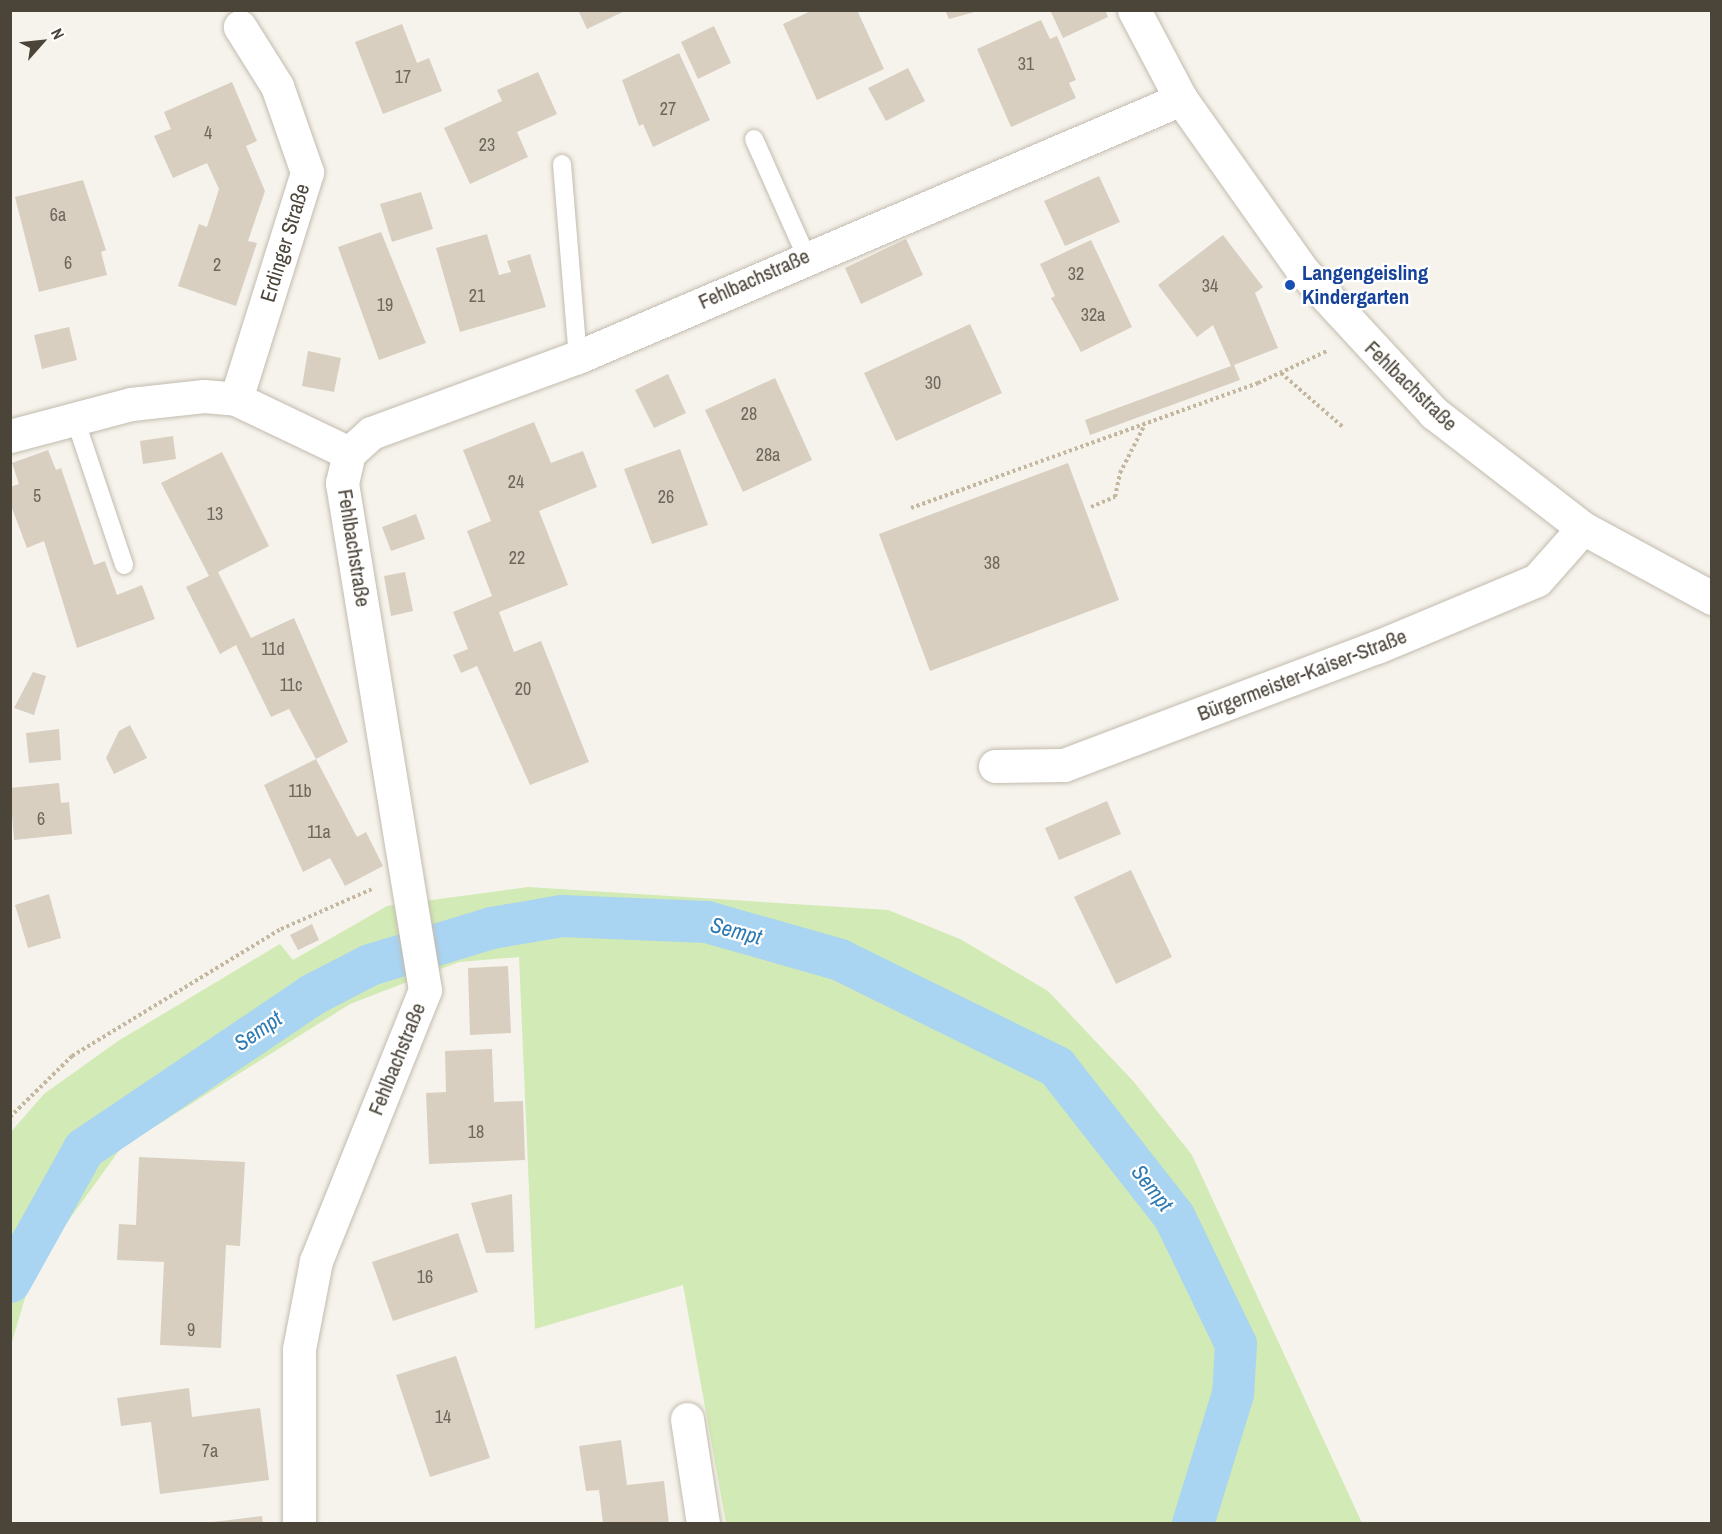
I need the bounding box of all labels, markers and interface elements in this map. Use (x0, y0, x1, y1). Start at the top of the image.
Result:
north arrow (12, 12, 72, 72)
text: N (46, 25, 70, 43)
house number: 31 (1018, 53, 1034, 75)
house number: 17 (395, 66, 411, 88)
house number: 27 (660, 98, 676, 120)
house number: 4 (204, 122, 212, 144)
house number: 23 (479, 134, 495, 156)
street label: Erdinger Straße (255, 181, 315, 305)
house number: 6a (50, 204, 66, 226)
street label: Fehlbachstraße (695, 243, 813, 315)
house number: 6 (64, 252, 72, 274)
house number: 2 (213, 254, 221, 276)
place label: Langengeisling Kindergarten (1302, 260, 1428, 310)
house number: 32 (1068, 263, 1084, 285)
house number: 34 (1202, 275, 1218, 297)
marker: Langengeisling Kindergarten (1283, 278, 1297, 292)
house number: 21 (469, 285, 485, 307)
house number: 19 (377, 294, 393, 316)
house number: 32a (1081, 304, 1105, 326)
street label: Fehlbachstraße (1360, 336, 1462, 436)
house number: 30 (925, 372, 941, 394)
house number: 28 (741, 403, 757, 425)
house number: 28a (756, 444, 780, 466)
house number: 24 (508, 471, 524, 493)
house number: 5 (33, 485, 41, 507)
house number: 26 (658, 486, 674, 508)
street label: Fehlbachstraße (332, 487, 376, 609)
house number: 13 (207, 503, 223, 525)
house number: 22 (509, 547, 525, 569)
house number: 38 (984, 552, 1000, 574)
street label: Bürgermeister-Kaiser-Straße (1194, 623, 1410, 727)
house number: 11d (261, 638, 285, 660)
house number: 11c (280, 674, 302, 696)
house number: 20 (515, 678, 531, 700)
house number: 11b (288, 780, 312, 802)
house number: 6 (37, 808, 45, 830)
house number: 11a (307, 821, 331, 843)
water label: Sempt (707, 912, 765, 950)
street label: Fehlbachstraße (363, 999, 431, 1119)
water label: Sempt (229, 1005, 287, 1057)
house number: 18 (468, 1121, 484, 1143)
water label: Sempt (1126, 1159, 1178, 1217)
house number: 16 (417, 1266, 433, 1288)
house number: 9 (187, 1319, 195, 1341)
house number: 14 (435, 1406, 451, 1428)
house number: 7a (202, 1440, 218, 1462)

